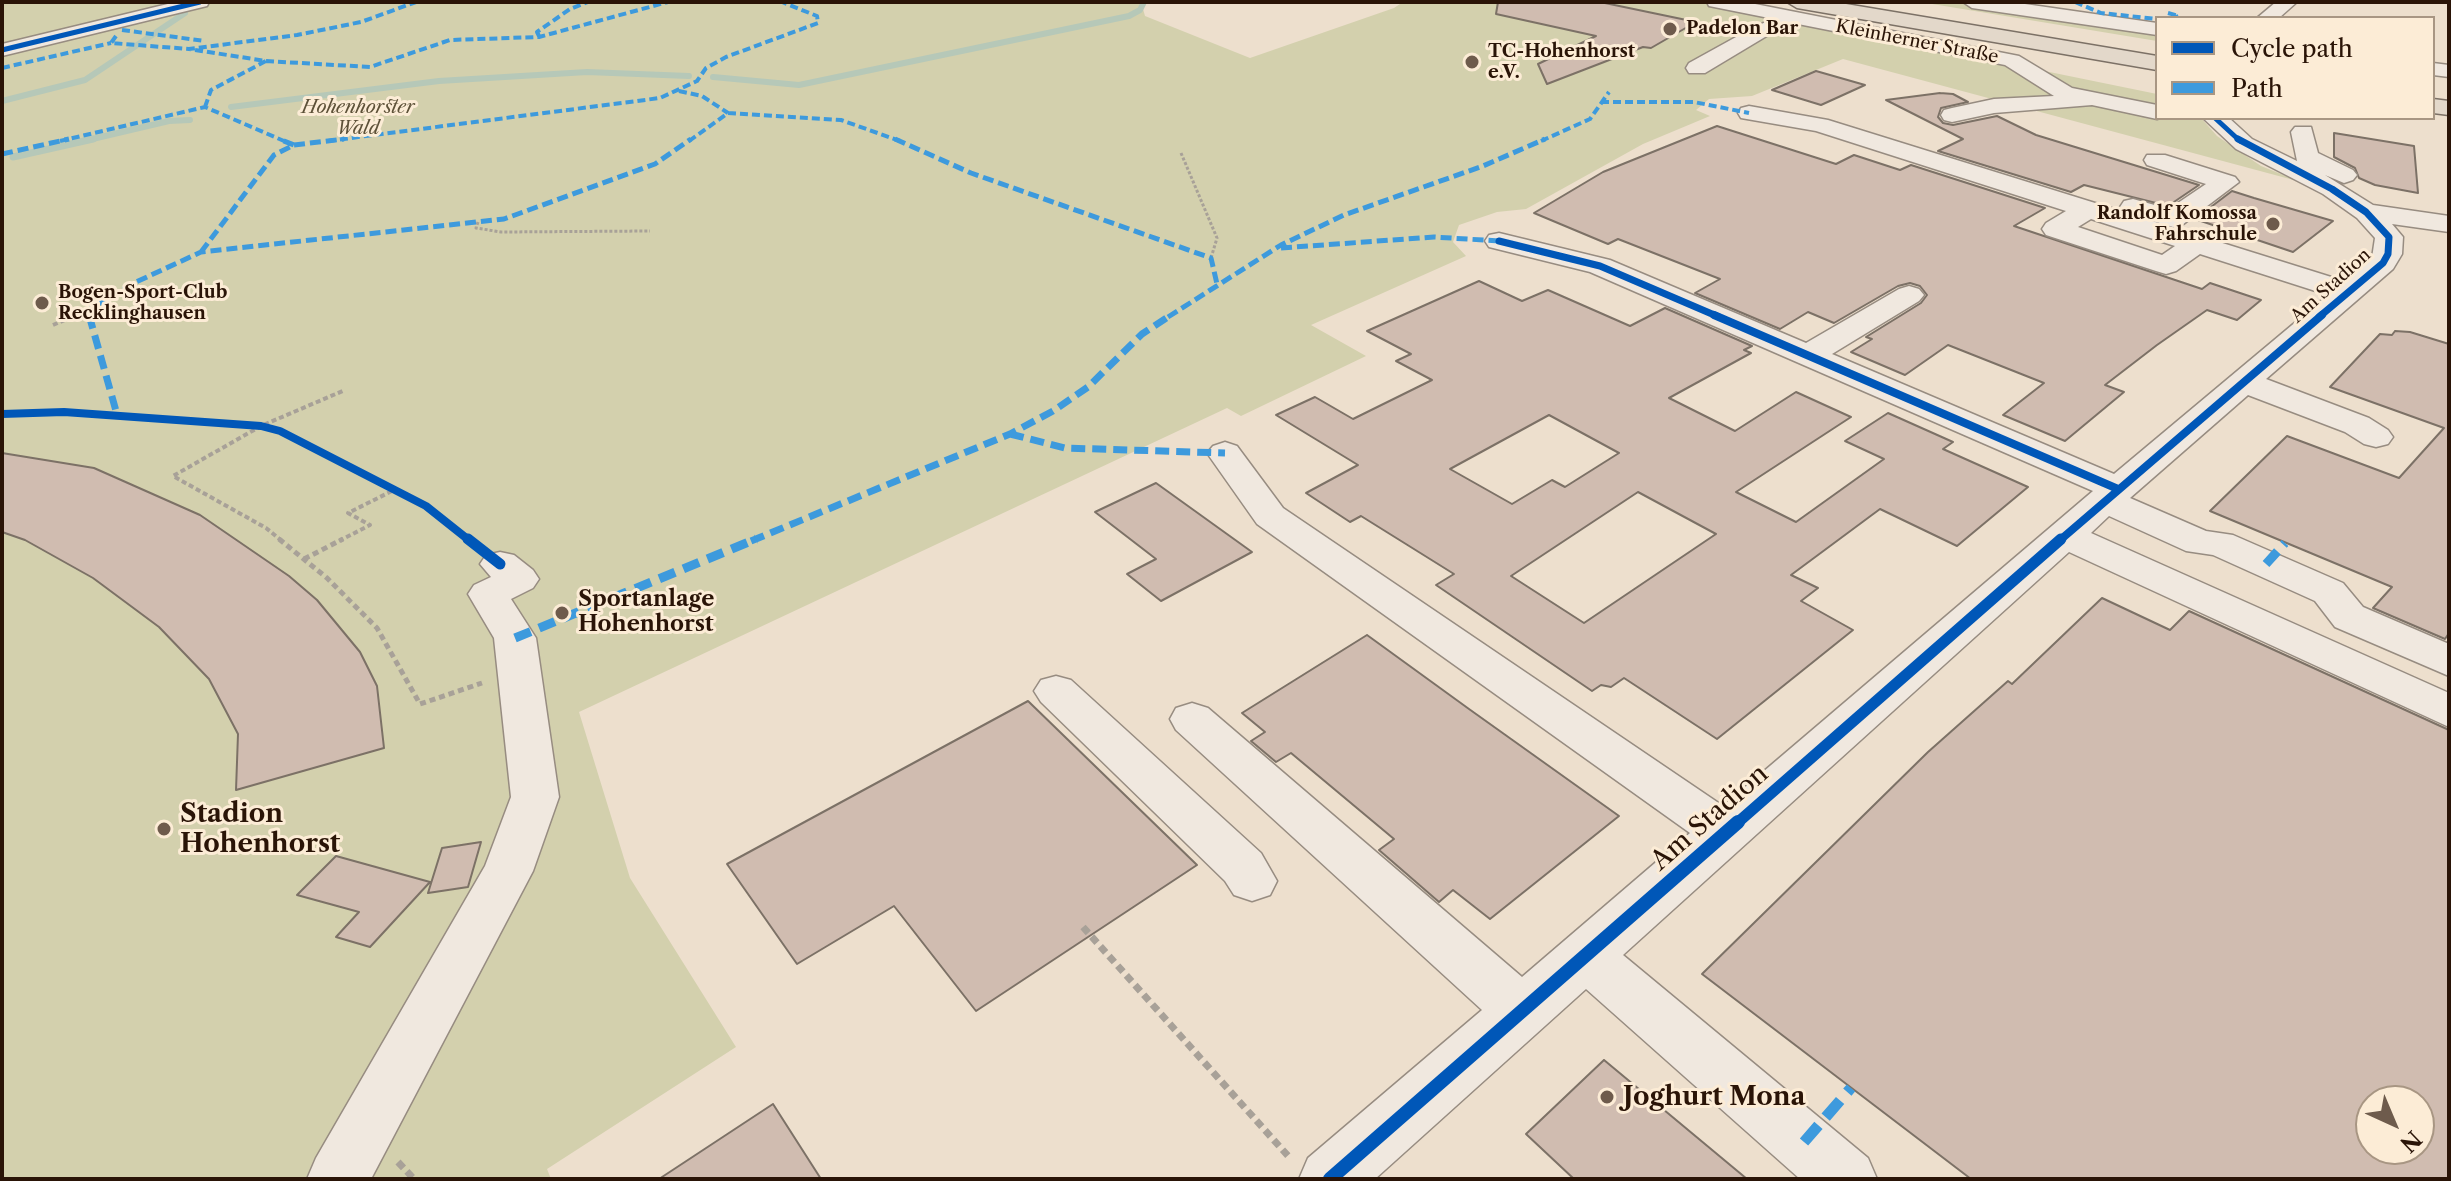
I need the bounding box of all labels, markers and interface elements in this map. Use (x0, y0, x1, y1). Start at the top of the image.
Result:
street label: Kleinherner Straße (1834, 16, 2000, 68)
legend (2155, 16, 2435, 120)
place label: Padelon Bar (1686, 18, 1798, 40)
marker: Padelon Bar (1661, 20, 1679, 38)
text: Cycle path (2231, 34, 2353, 63)
place label: TC-Hohenhorst e.V. (1488, 41, 1635, 84)
marker: TC-Hohenhorst e.V. (1463, 53, 1481, 71)
text: Path (2231, 74, 2283, 103)
park label: Hohenhorster Wald (301, 97, 415, 140)
place label: Randolf Komossa Fahrschule (2097, 203, 2257, 246)
marker: Randolf Komossa Fahrschule (2264, 215, 2282, 233)
street label: Am Stadion (2287, 244, 2375, 328)
place label: Bogen-Sport-Club Recklinghausen (58, 282, 228, 324)
marker: Bogen-Sport-Club Recklinghausen (33, 294, 51, 312)
place label: Sportanlage Hohenhorst (578, 587, 714, 638)
marker: Sportanlage Hohenhorst (553, 604, 571, 622)
street label: Am Stadion (1645, 759, 1775, 877)
place label: Stadion Hohenhorst (180, 798, 340, 860)
marker: Stadion Hohenhorst (155, 820, 173, 838)
place label: Joghurt Mona (1623, 1081, 1806, 1113)
north arrow (2355, 1085, 2435, 1165)
marker: Joghurt Mona (1598, 1088, 1616, 1106)
text: N (2394, 1125, 2427, 1158)

